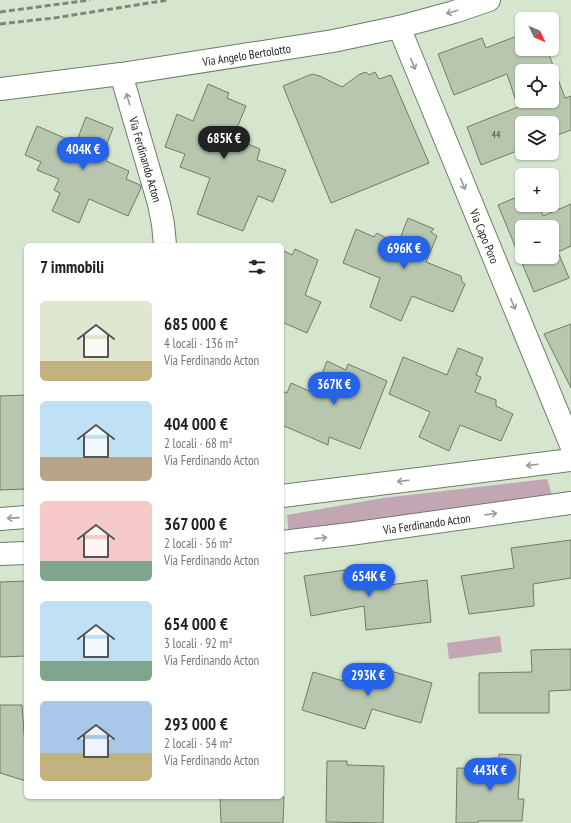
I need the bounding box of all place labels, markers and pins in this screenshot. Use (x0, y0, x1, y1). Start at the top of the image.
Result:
pin: 685K € (191, 126, 257, 160)
pin: 404K € (50, 137, 116, 171)
pin: 696K € (371, 236, 437, 270)
pin: 367K € (301, 372, 367, 406)
pin: 654K € (336, 564, 402, 598)
pin: 293K € (335, 663, 401, 697)
pin: 443K € (457, 758, 523, 792)

